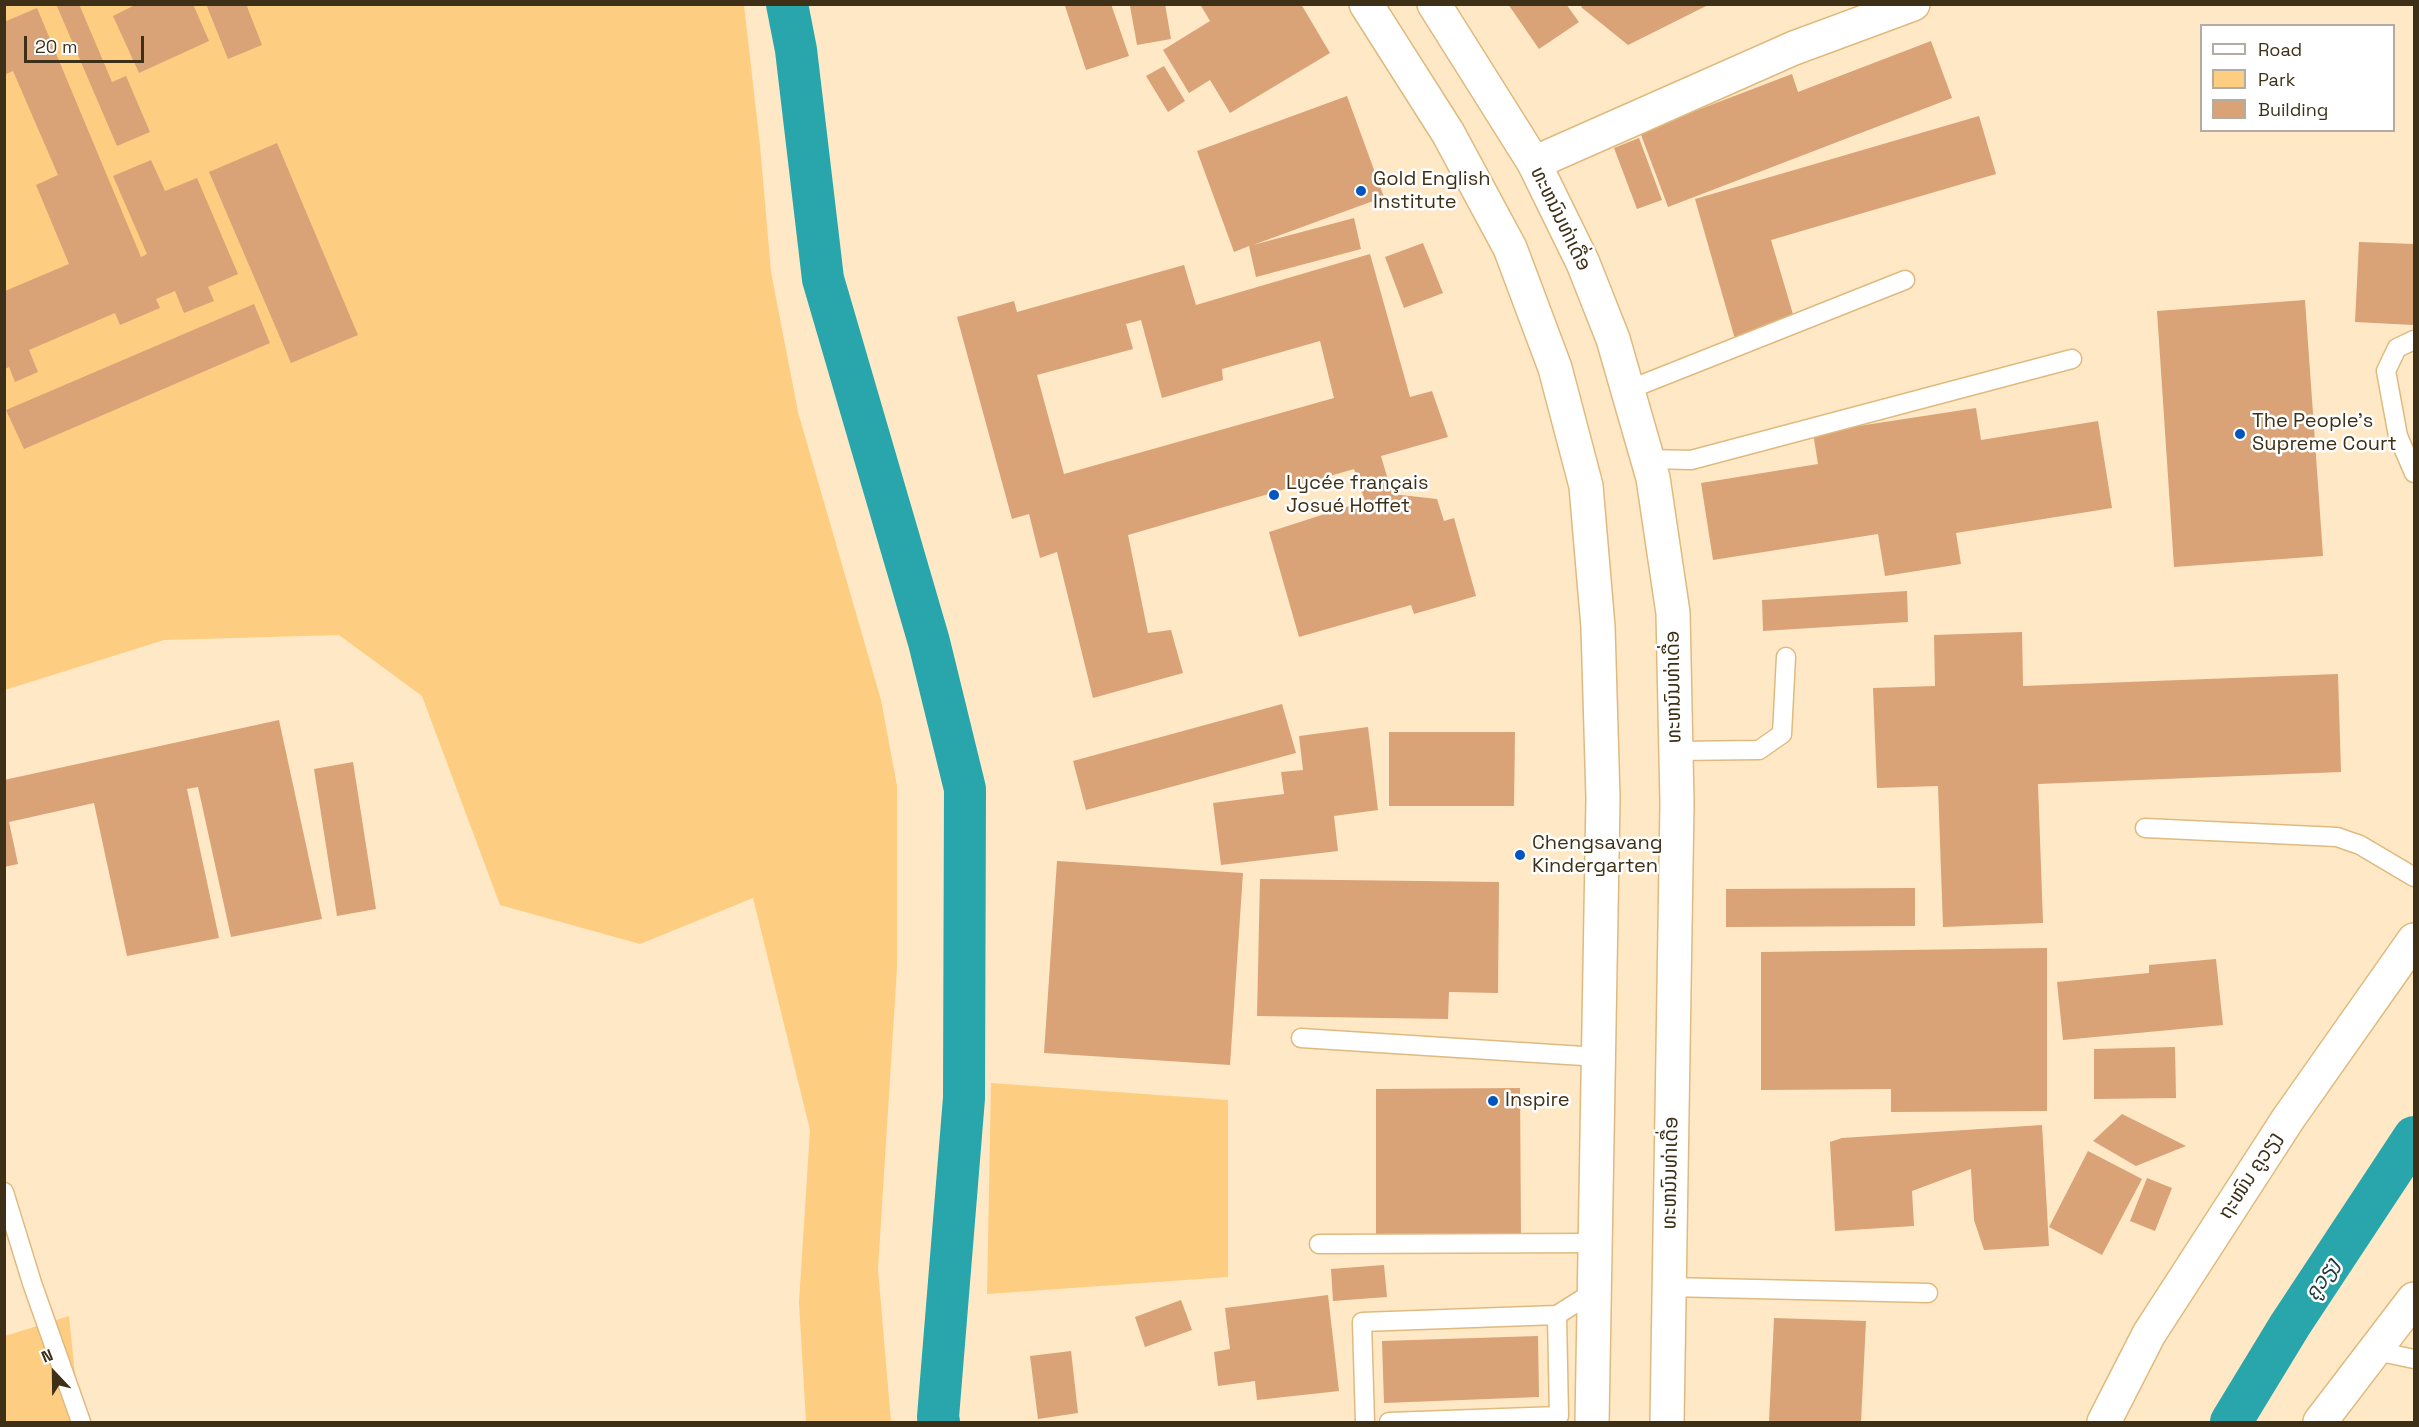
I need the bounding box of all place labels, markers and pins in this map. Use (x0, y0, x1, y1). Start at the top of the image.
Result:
place label: Gold English Institute (1373, 168, 1490, 215)
marker: Gold English Institute (1354, 184, 1368, 198)
place label: The People's Supreme Court (2252, 410, 2397, 457)
marker: The People's Supreme Court (2233, 427, 2247, 441)
place label: Lycée français Josué Hoffet (1286, 472, 1429, 519)
marker: Lycée français Josué Hoffet (1267, 488, 1281, 502)
place label: Chengsavang Kindergarten (1532, 832, 1663, 879)
marker: Chengsavang Kindergarten (1513, 848, 1527, 862)
place label: Inspire (1505, 1089, 1569, 1113)
marker: Inspire (1486, 1094, 1500, 1108)

